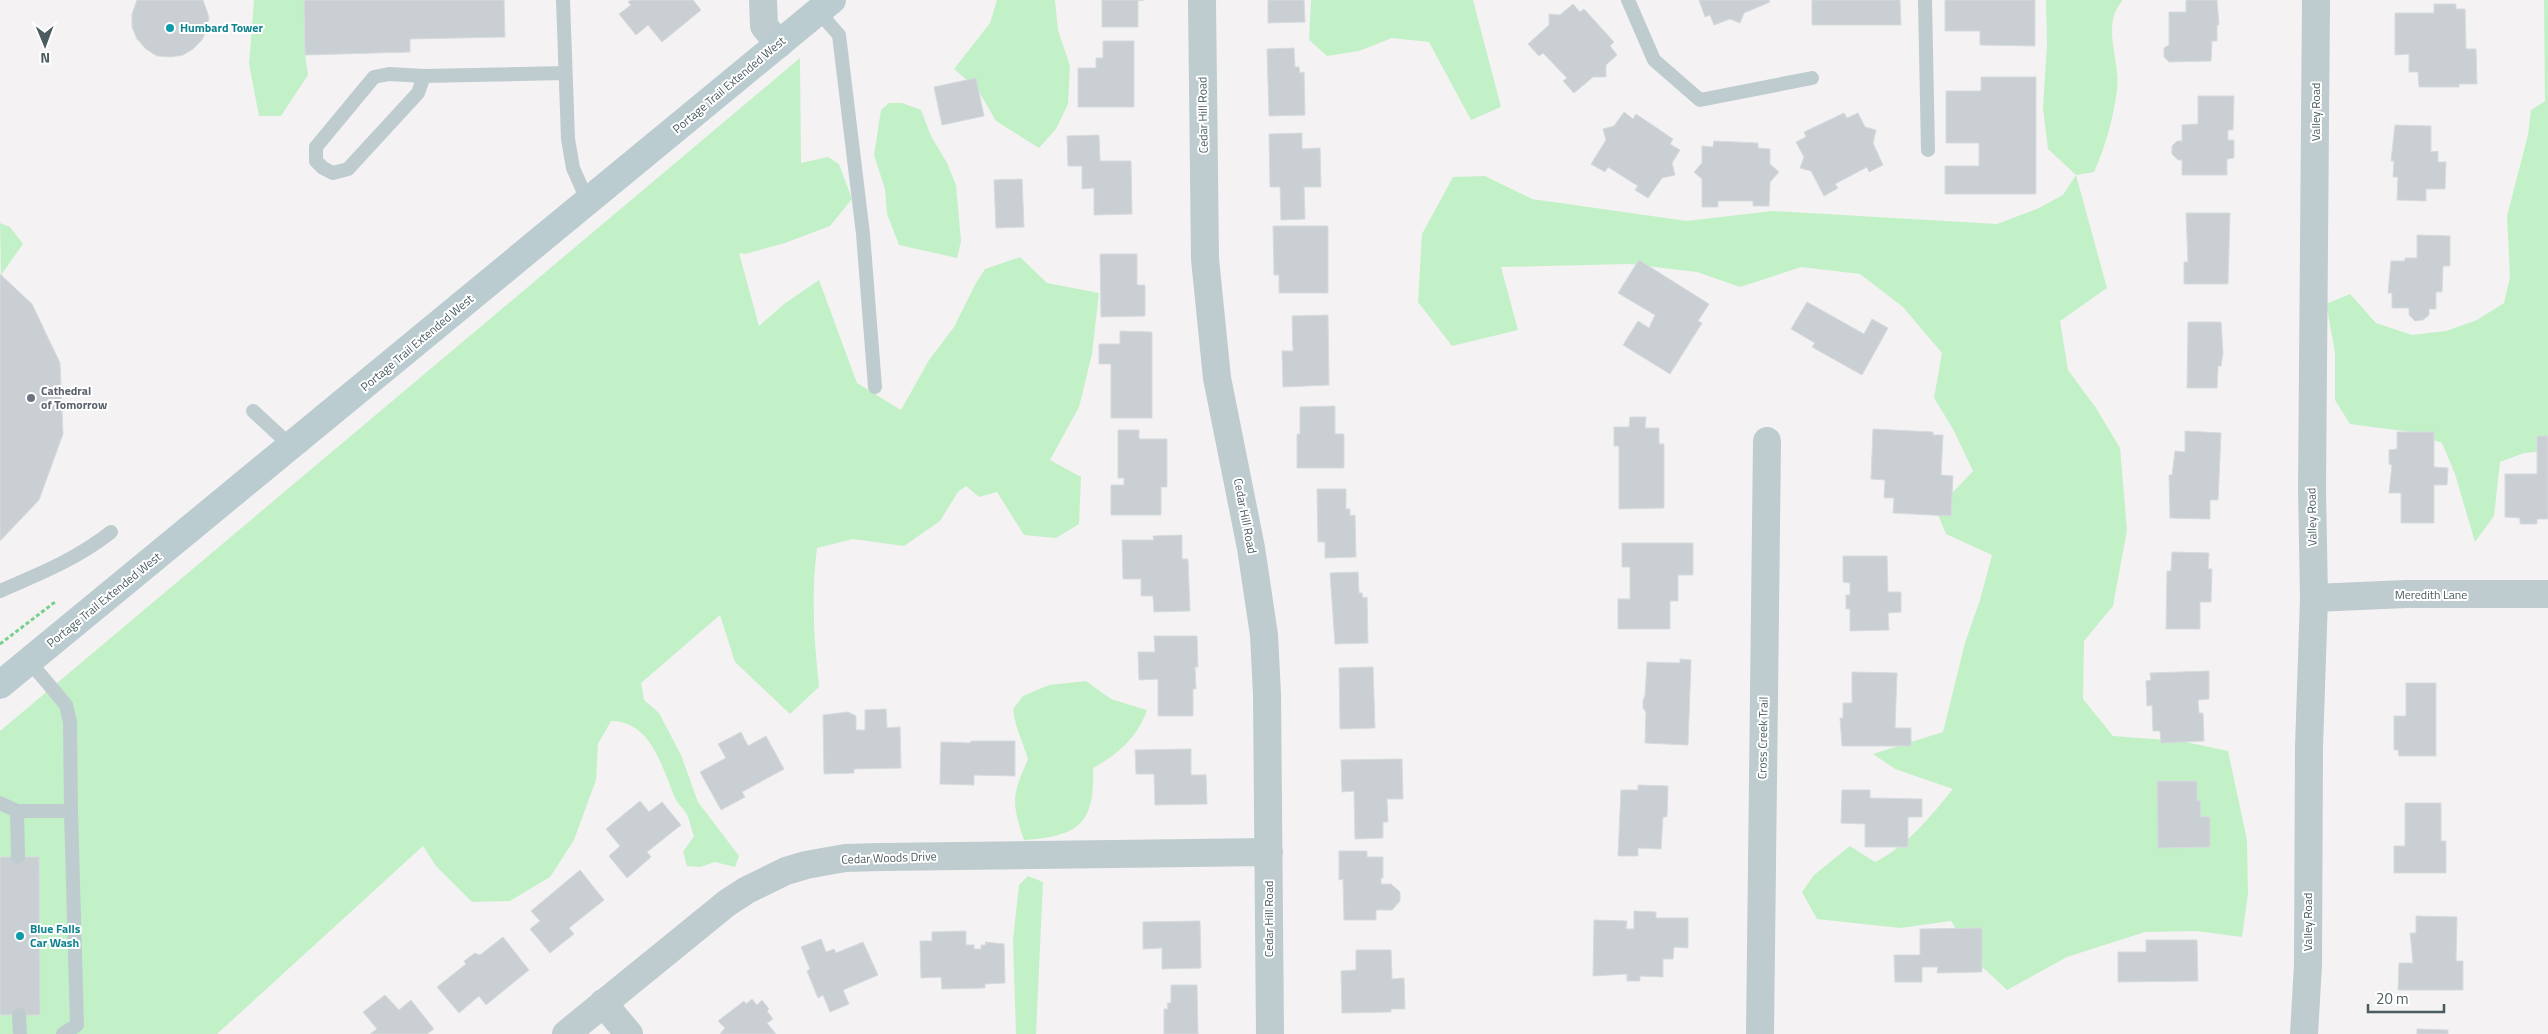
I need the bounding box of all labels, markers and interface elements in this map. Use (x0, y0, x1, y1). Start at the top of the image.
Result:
place label: Humbard Tower (180, 18, 263, 37)
north arrow (20, 20, 70, 70)
marker: Humbard Tower (164, 22, 176, 34)
street label: Portage Trail Extended West (668, 31, 790, 138)
text: N (40, 48, 50, 69)
street label: Cedar Hill Road (1192, 77, 1213, 153)
street label: Valley Road (2306, 83, 2325, 141)
street label: Portage Trail Extended West (356, 289, 478, 396)
place label: Cathedral of Tomorrow (41, 381, 107, 414)
marker: Cathedral of Tomorrow (25, 392, 37, 404)
street label: Cedar Hill Road (1229, 477, 1262, 555)
street label: Valley Road (2301, 488, 2322, 546)
street label: Portage Trail Extended West (42, 547, 166, 652)
street label: Meredith Lane (2395, 585, 2467, 604)
street label: Cross Creek Trail (1752, 697, 1773, 779)
street label: Cedar Woods Drive (841, 846, 937, 869)
street label: Cedar Hill Road (1259, 881, 1278, 957)
street label: Valley Road (2298, 893, 2317, 951)
place label: Blue Falls Car Wash (30, 919, 81, 952)
marker: Blue Falls Car Wash (14, 930, 26, 942)
scale bar (2368, 982, 2444, 1014)
text: 20 m (2376, 987, 2409, 1010)

